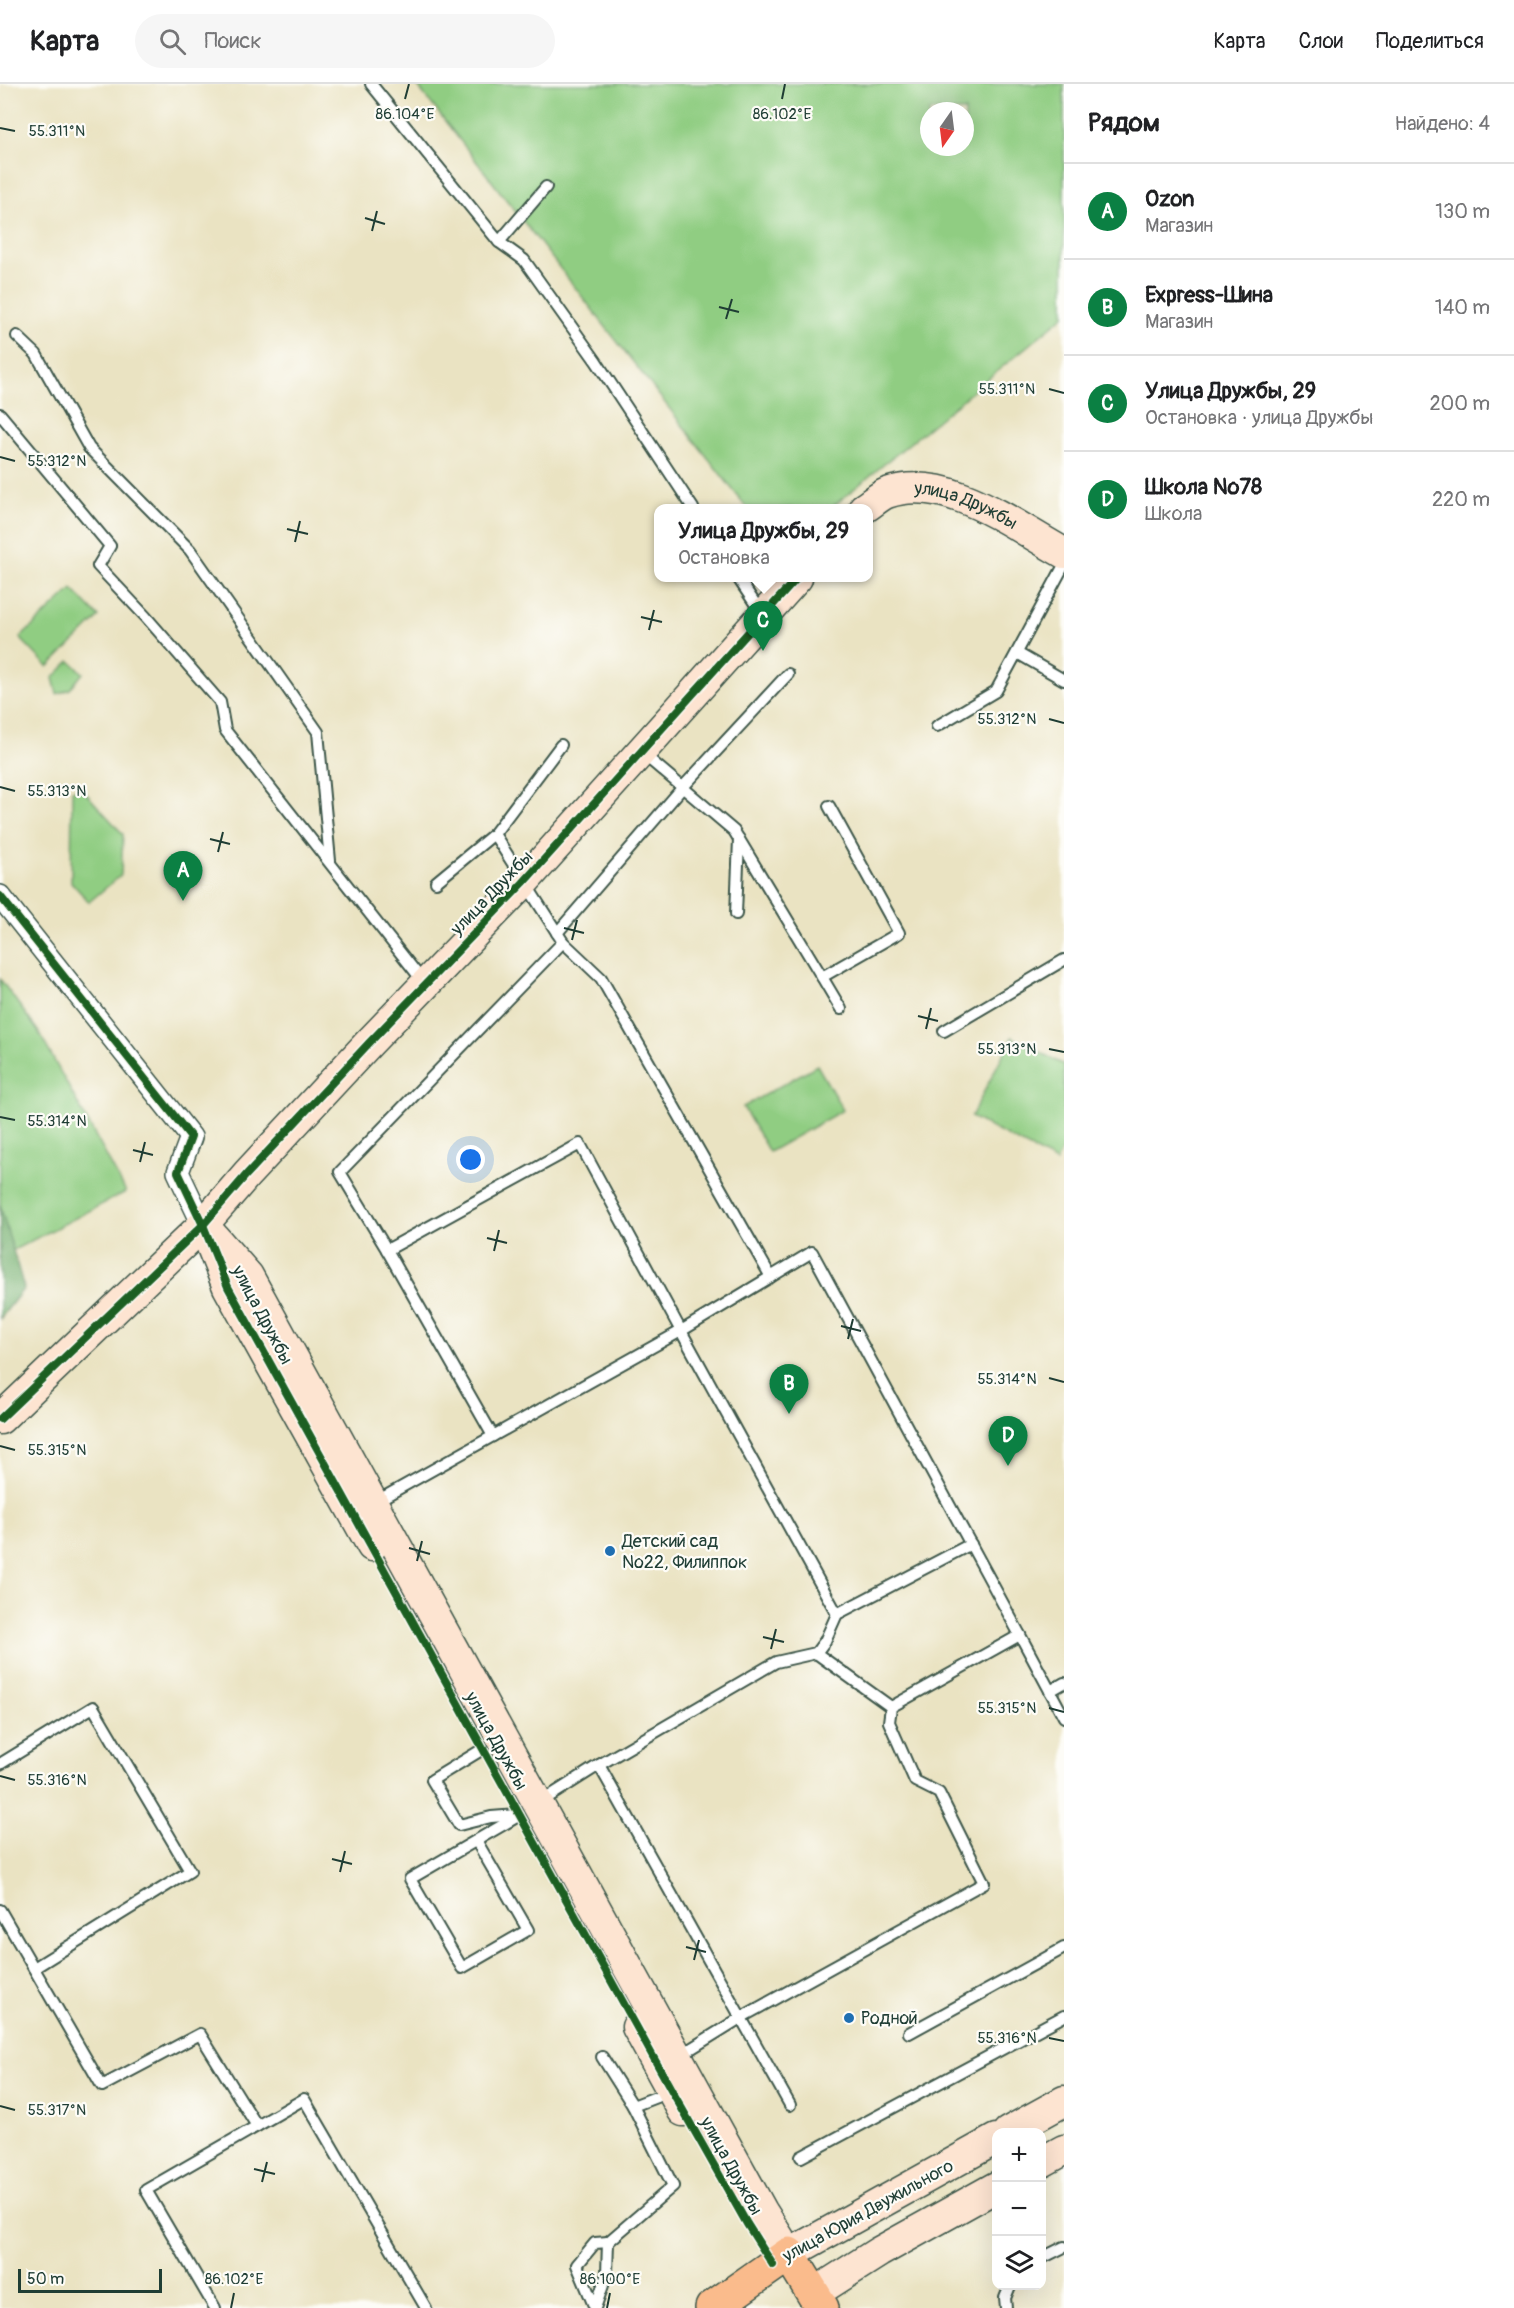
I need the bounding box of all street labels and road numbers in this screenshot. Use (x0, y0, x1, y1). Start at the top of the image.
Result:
street label: улица Дружбы (913, 477, 1022, 535)
street label: улица Дружбы (445, 846, 538, 941)
street label: улица Дружбы (226, 1261, 298, 1369)
street label: улица Дружбы (459, 1687, 533, 1794)
street label: улица Дружбы (694, 2112, 768, 2219)
street label: улица Юрия Двужильного (778, 2154, 958, 2268)

